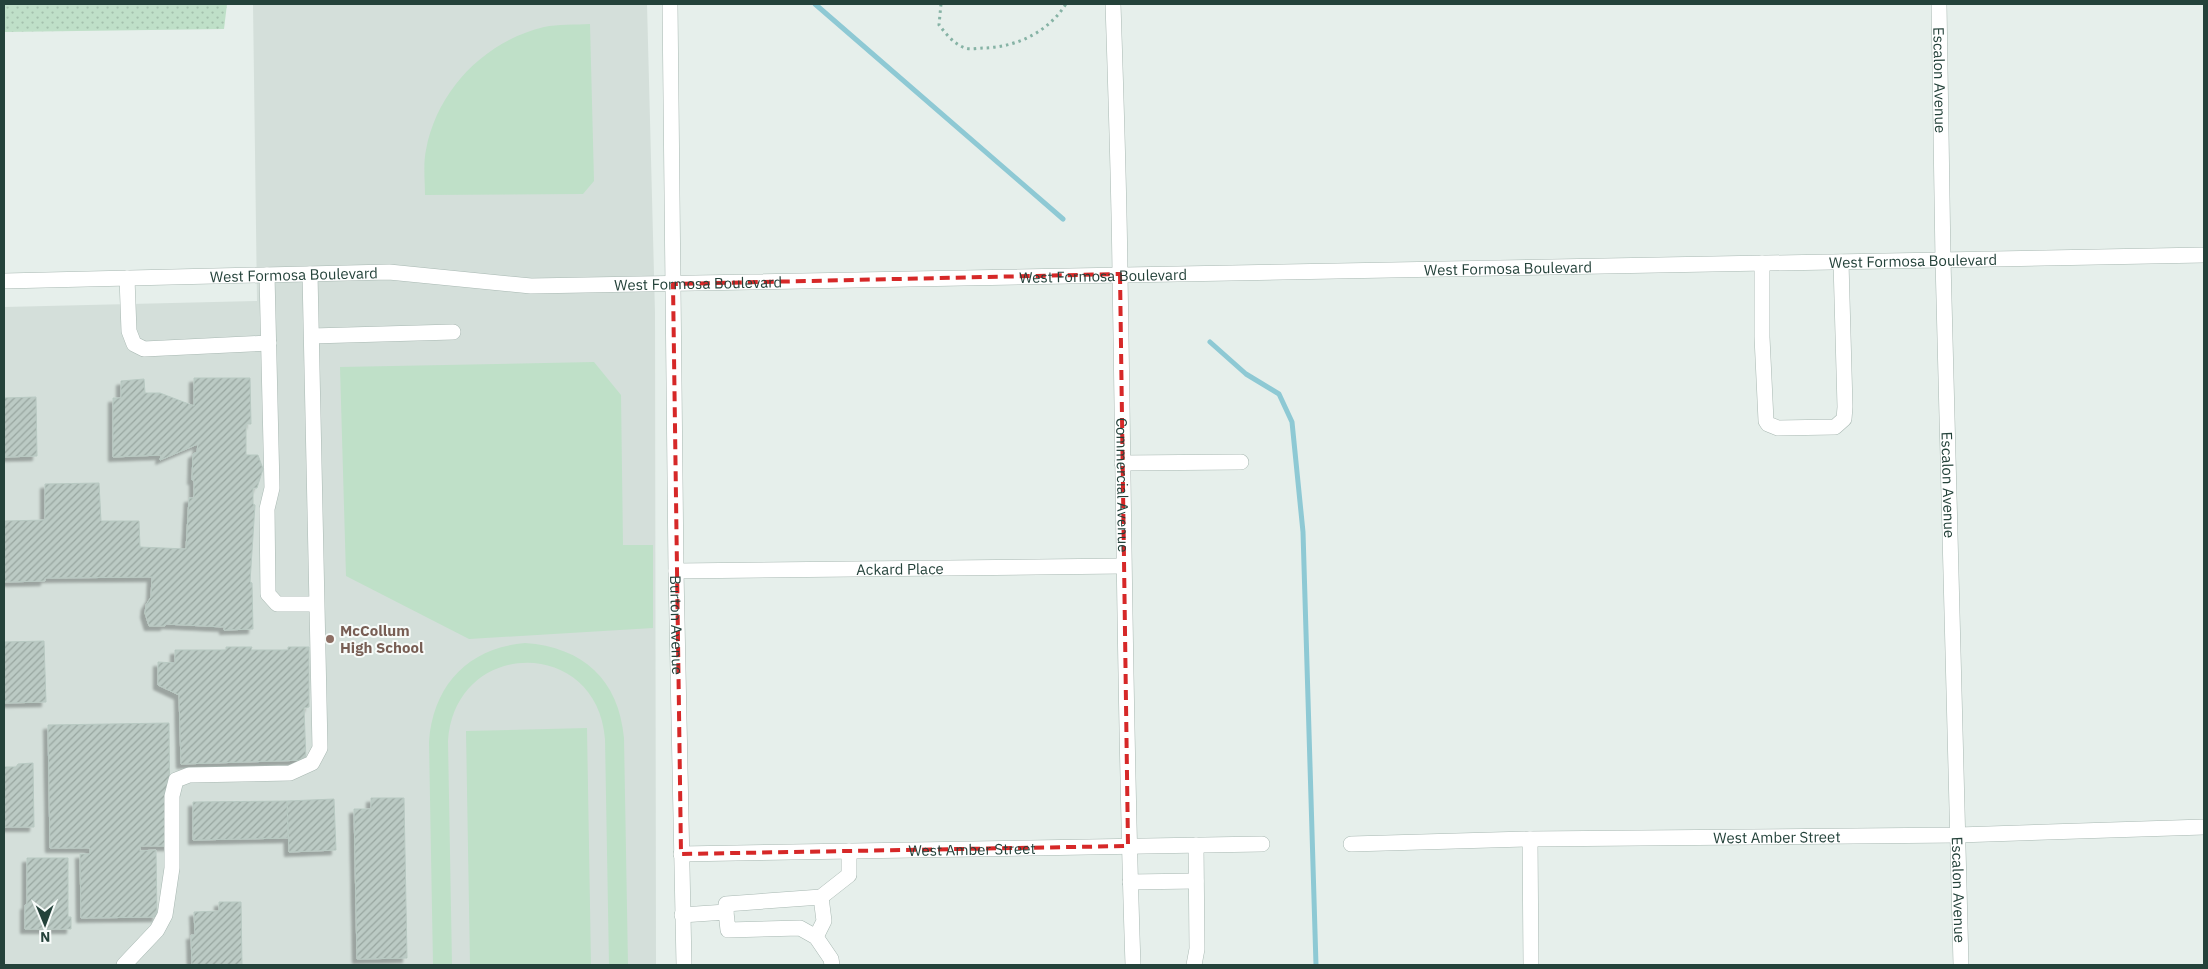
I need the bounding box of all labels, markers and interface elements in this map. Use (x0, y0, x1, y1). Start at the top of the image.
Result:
street label: Escalon Avenue (1930, 27, 1951, 133)
street label: West Formosa Boulevard (1829, 249, 1997, 271)
street label: West Formosa Boulevard (1424, 257, 1592, 279)
street label: West Formosa Boulevard (210, 263, 378, 286)
street label: West Formosa Boulevard (1019, 264, 1187, 286)
street label: West Formosa Boulevard (614, 272, 782, 294)
street label: Commercial Avenue (1113, 418, 1134, 552)
street label: Escalon Avenue (1938, 431, 1960, 538)
street label: Ackard Place (856, 559, 944, 578)
street label: Burton Avenue (667, 575, 688, 675)
place label: McCollum High School (340, 621, 424, 657)
marker: McCollum High School (324, 633, 336, 645)
street label: West Amber Street (1713, 827, 1841, 847)
street label: Escalon Avenue (1948, 836, 1970, 943)
street label: West Amber Street (908, 838, 1036, 860)
north arrow (20, 899, 70, 949)
text: N (40, 928, 50, 946)

